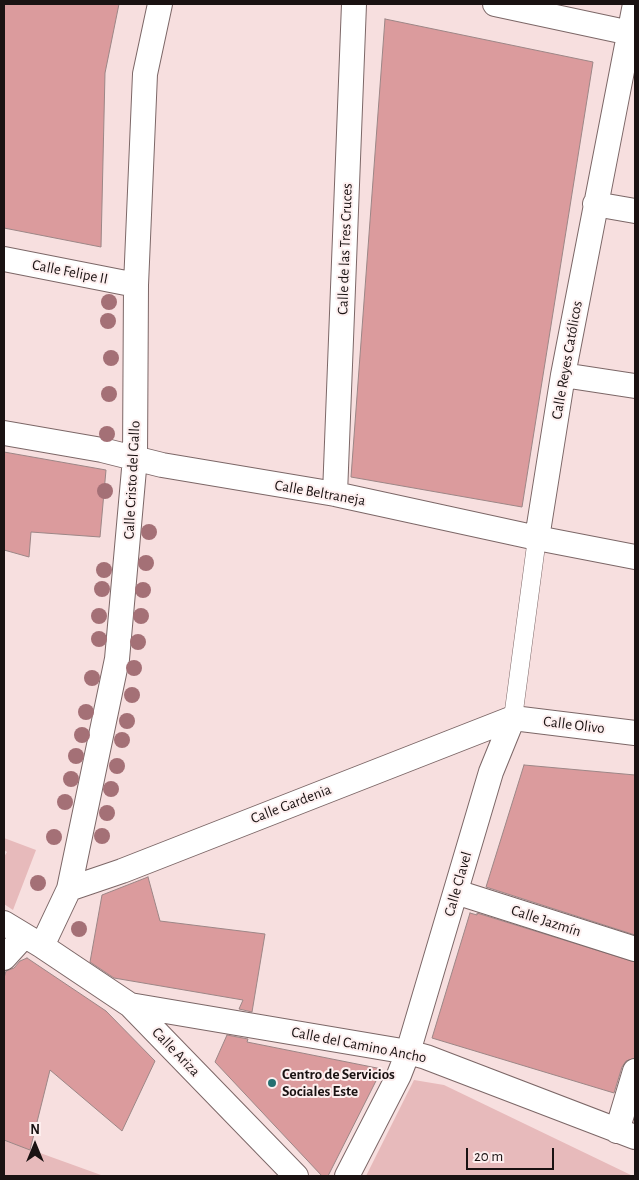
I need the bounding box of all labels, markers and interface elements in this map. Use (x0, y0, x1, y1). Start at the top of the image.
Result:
street label: Calle de las Tres Cruces (334, 183, 356, 315)
street label: Calle Felipe II (31, 256, 109, 288)
street label: Calle Reyes Católicos (548, 299, 586, 421)
street label: Calle Cristo del Gallo (120, 420, 144, 540)
street label: Calle Beltraneja (273, 476, 367, 510)
street label: Calle Olivo (542, 712, 606, 738)
street label: Calle Gardenia (248, 780, 334, 828)
street label: Calle Clavel (440, 850, 476, 918)
street label: Calle Jazmín (509, 901, 583, 941)
street label: Calle del Camino Ancho (290, 1023, 428, 1067)
street label: Calle Ariza (148, 1024, 204, 1080)
place label: Centro de Servicios Sociales Este (282, 1065, 395, 1100)
marker: Centro de Servicios Sociales Este (266, 1077, 278, 1089)
north arrow (10, 1120, 60, 1170)
text: N (30, 1123, 40, 1137)
scale bar (469, 1138, 556, 1170)
text: 20 m (474, 1149, 503, 1164)

